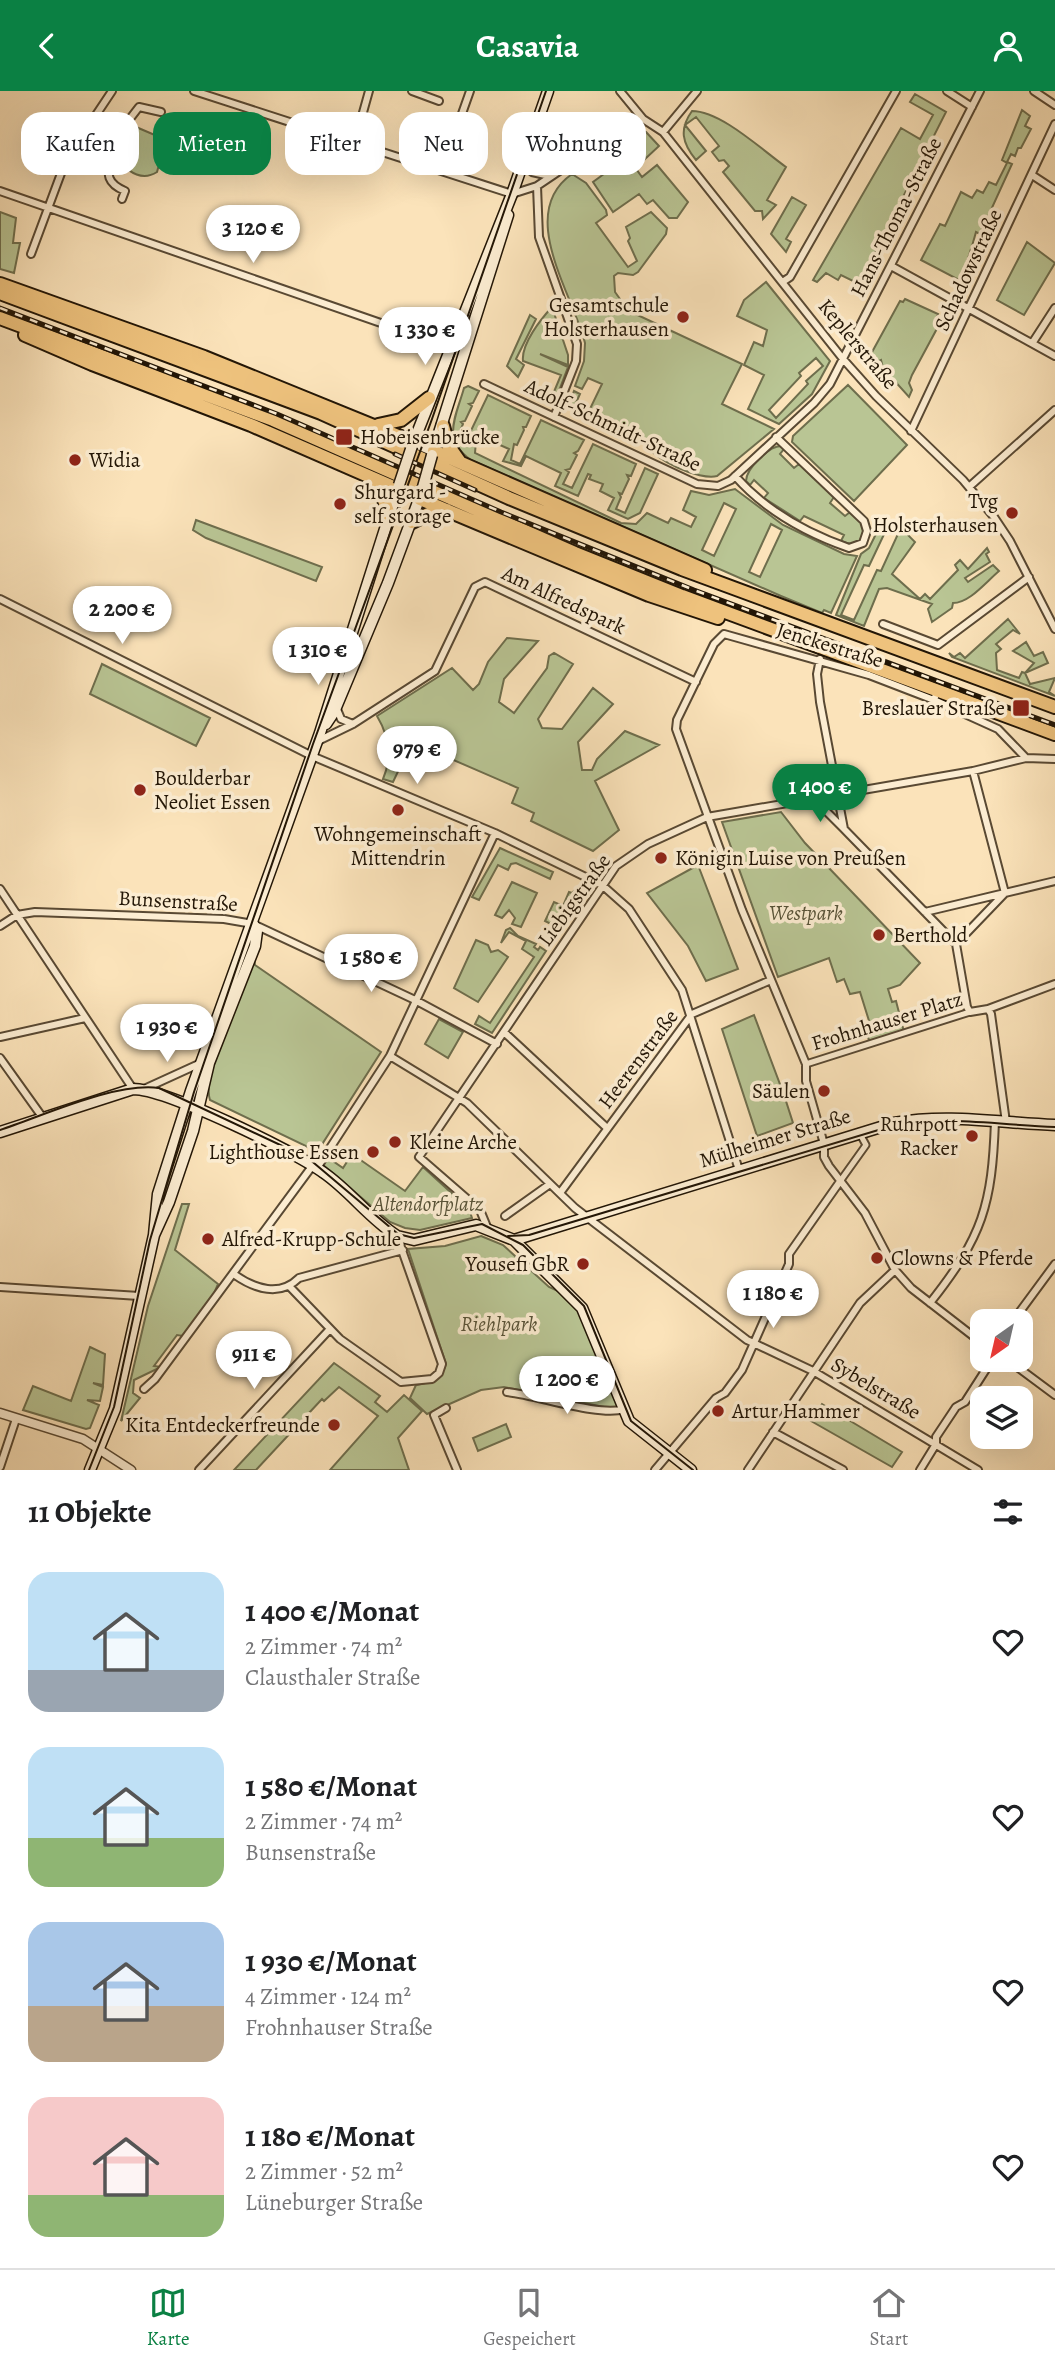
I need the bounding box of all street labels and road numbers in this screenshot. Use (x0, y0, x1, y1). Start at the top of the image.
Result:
street label: Hans-Thoma-Straße (844, 132, 948, 302)
street label: Schadowstraße (927, 204, 1009, 336)
street label: Keplerstraße (812, 293, 904, 395)
street label: Adolf-Schmidt-Straße (519, 371, 706, 478)
street label: Am Alfredspark (497, 559, 631, 641)
street label: Jenckestraße (773, 616, 887, 674)
street label: Liebigstraße (531, 848, 617, 952)
street label: Bunsenstraße (118, 884, 238, 918)
street label: Frohnhauser Platz (808, 985, 966, 1057)
street label: Heerenstraße (591, 1004, 685, 1114)
street label: Mülheimer Straße (696, 1102, 854, 1174)
street label: Sybelstraße (826, 1350, 926, 1426)

